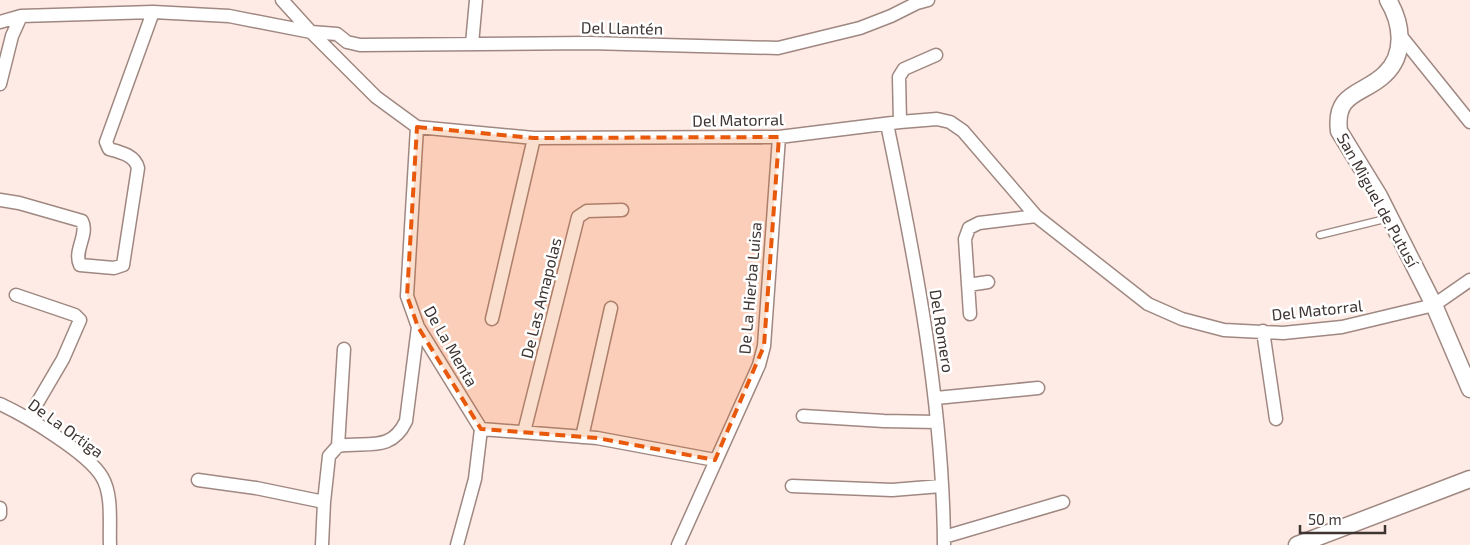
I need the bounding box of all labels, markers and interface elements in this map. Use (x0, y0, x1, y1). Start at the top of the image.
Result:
street label: Del Llantén (581, 17, 663, 38)
street label: Del Matorral (692, 109, 784, 130)
street label: San Miguel de Putusí (1334, 129, 1424, 271)
street label: De La Hierba Luisa (734, 221, 765, 355)
street label: De Las Amapolas (516, 235, 565, 360)
street label: Del Romero (927, 288, 958, 374)
street label: Del Matorral (1270, 295, 1364, 324)
street label: De La Menta (421, 302, 482, 390)
street label: De La Ortiga (25, 394, 108, 461)
scale bar (1300, 502, 1385, 534)
text: 50 m (1308, 510, 1342, 528)

